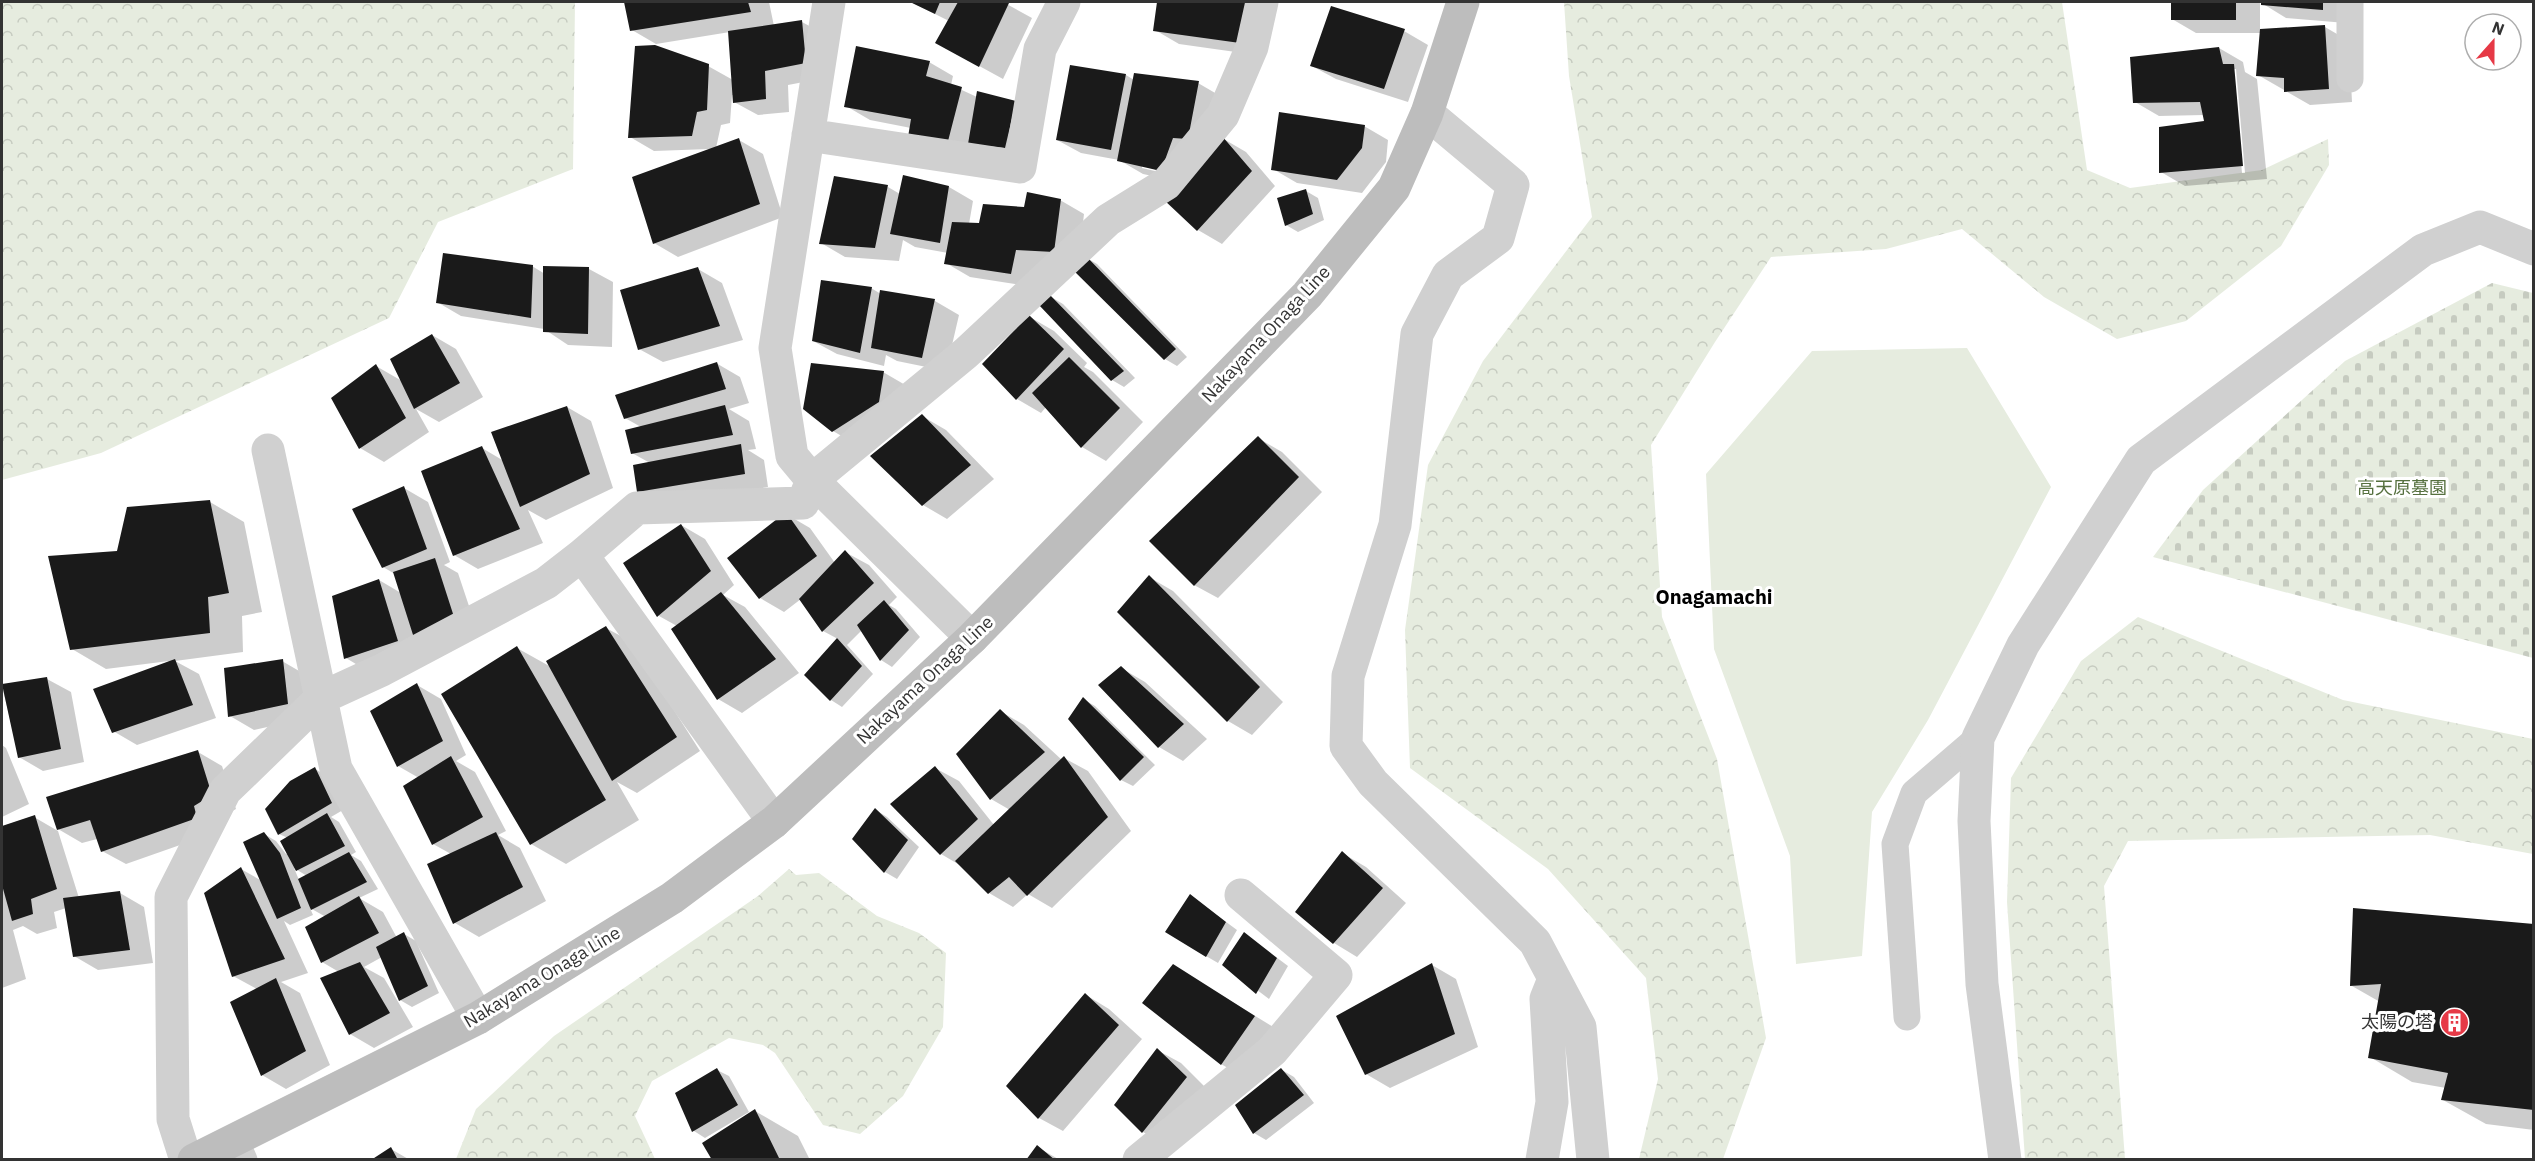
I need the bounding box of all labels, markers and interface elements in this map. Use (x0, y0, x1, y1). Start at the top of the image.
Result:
north arrow (2463, 12, 2523, 72)
text: N (2489, 17, 2507, 39)
street label: Nakayama Onaga Line (1196, 260, 1335, 407)
park label: 高天原墓園 (2357, 476, 2447, 499)
district label: Onagamachi (1655, 583, 1773, 610)
street label: Nakayama Onaga Line (851, 610, 998, 749)
street label: Nakayama Onaga Line (459, 921, 624, 1032)
building icon: 太陽の塔 (2438, 1006, 2470, 1038)
place label: 太陽の塔 (2361, 1010, 2433, 1033)

